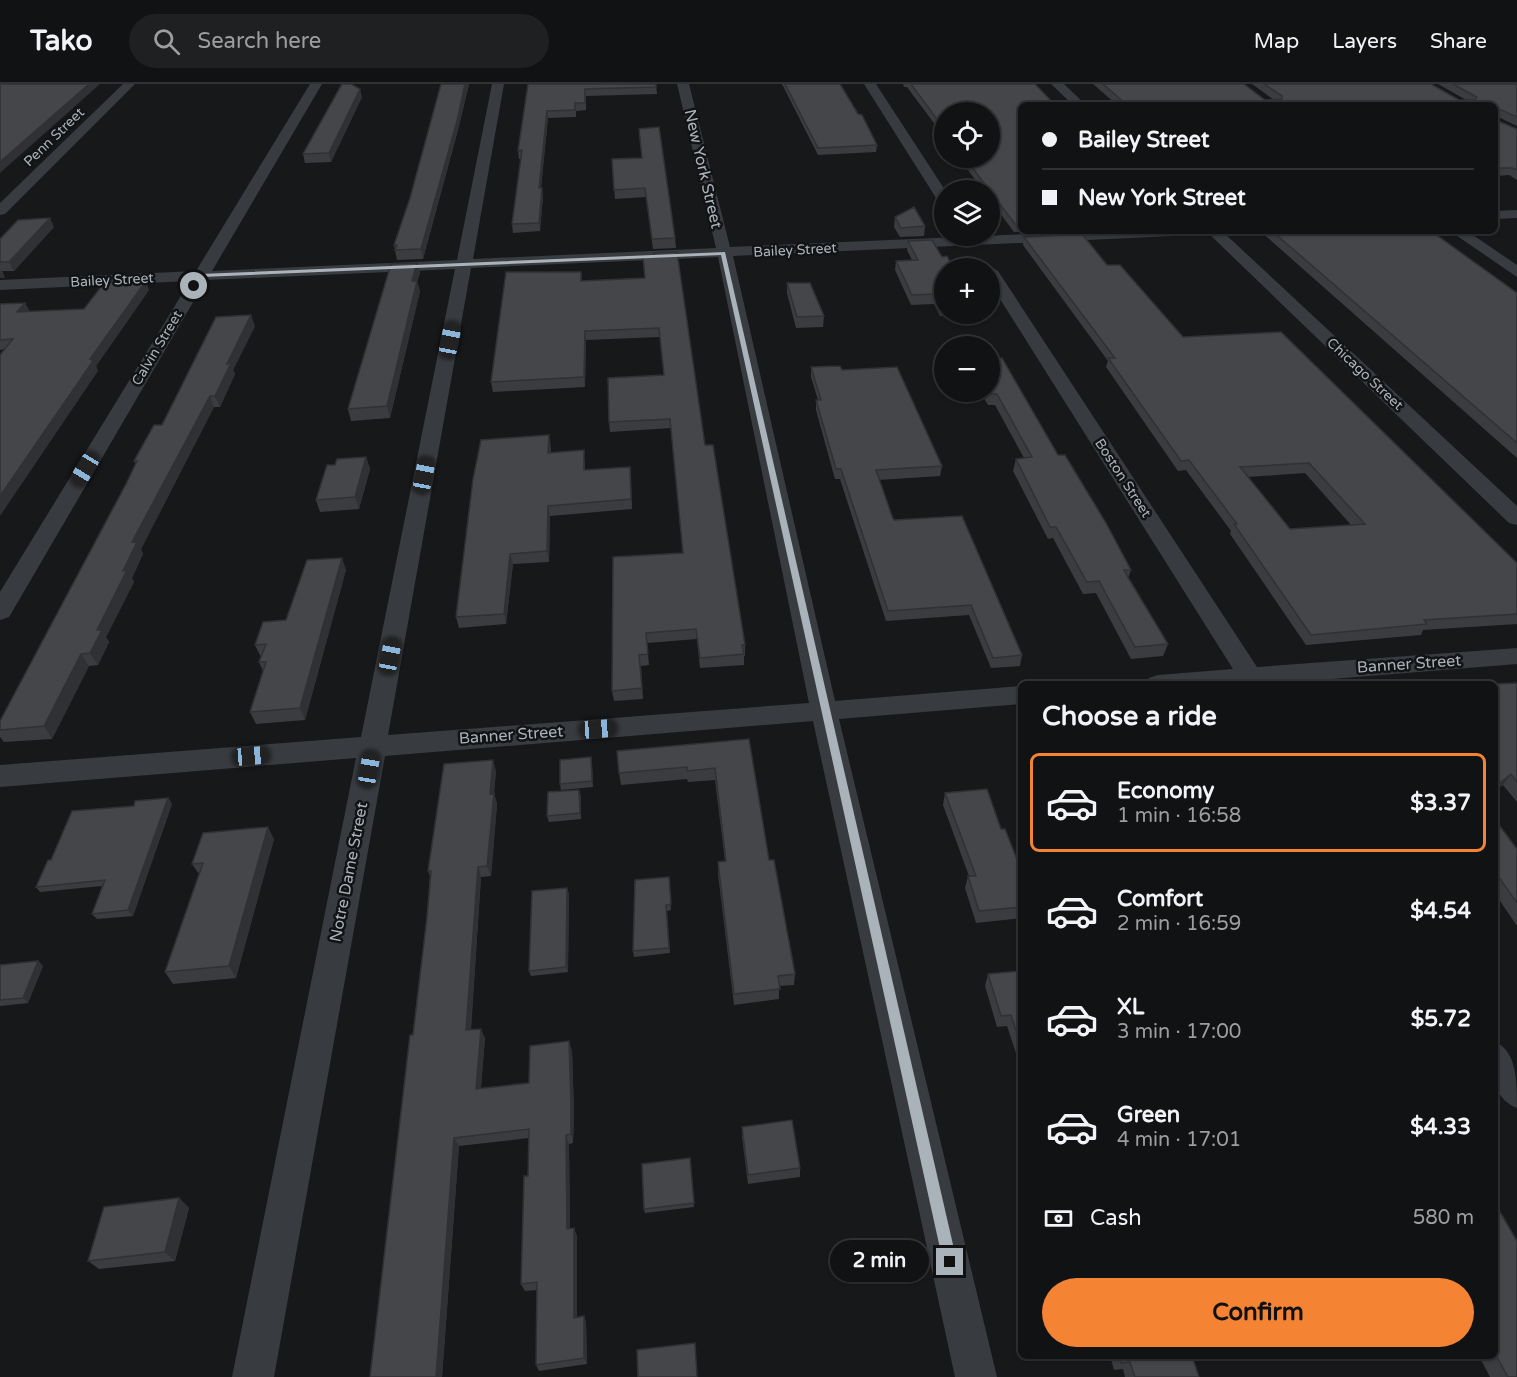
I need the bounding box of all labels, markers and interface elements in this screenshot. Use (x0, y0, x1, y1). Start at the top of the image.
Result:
search box (129, 14, 549, 68)
text: Tako (30, 24, 93, 58)
icon: search (150, 25, 183, 58)
text: Search here (198, 28, 321, 54)
text: Map (1254, 29, 1299, 54)
text: Layers (1332, 29, 1397, 54)
text: Share (1430, 29, 1487, 54)
map controls (934, 102, 1000, 402)
button: locate (934, 102, 1000, 168)
street label: Penn Street (20, 103, 88, 170)
street label: New York Street (680, 107, 726, 231)
text: Bailey Street (1078, 127, 1209, 153)
button: layers (934, 180, 1000, 246)
text: New York Street (1078, 185, 1246, 211)
street label: Bailey Street (753, 239, 838, 261)
button: + (934, 258, 1000, 324)
street label: Bailey Street (70, 269, 155, 291)
route start (180, 272, 207, 299)
street label: Calvin Street (128, 307, 186, 388)
car (438, 321, 462, 359)
street label: Chicago Street (1323, 334, 1407, 414)
button: − (934, 336, 1000, 402)
street label: Boston Street (1091, 435, 1155, 521)
car (68, 449, 102, 489)
car (412, 456, 436, 494)
car (378, 637, 402, 675)
street label: Banner Street (1356, 650, 1462, 678)
text: Choose a ride (1042, 700, 1217, 733)
car (579, 719, 617, 739)
street label: Banner Street (458, 721, 564, 749)
car (232, 745, 270, 767)
car (357, 750, 381, 788)
icon: car (1045, 776, 1099, 830)
text: Economy (1117, 778, 1214, 804)
text: $3.37 (1410, 790, 1471, 816)
street label: Notre Dame Street (326, 800, 372, 944)
text: 1 min · 16:58 (1117, 804, 1241, 828)
icon: car (1045, 884, 1099, 938)
text: Comfort (1117, 886, 1203, 912)
text: $4.54 (1410, 898, 1471, 924)
text: 2 min · 16:59 (1117, 912, 1241, 936)
icon: car (1045, 992, 1099, 1046)
text: XL (1117, 994, 1144, 1020)
text: $5.72 (1411, 1006, 1471, 1032)
text: 3 min · 17:00 (1117, 1020, 1241, 1044)
icon: car (1045, 1100, 1099, 1154)
text: Green (1117, 1102, 1180, 1128)
text: $4.33 (1410, 1114, 1471, 1140)
text: 4 min · 17:01 (1117, 1128, 1241, 1152)
icon: cash (1042, 1202, 1075, 1235)
text: Cash (1090, 1205, 1142, 1231)
text: 580 m (1413, 1206, 1474, 1230)
callout: 2 min (830, 1241, 929, 1283)
route end (936, 1248, 963, 1275)
text: 2 min (853, 1249, 906, 1273)
button: Confirm (1042, 1278, 1474, 1347)

